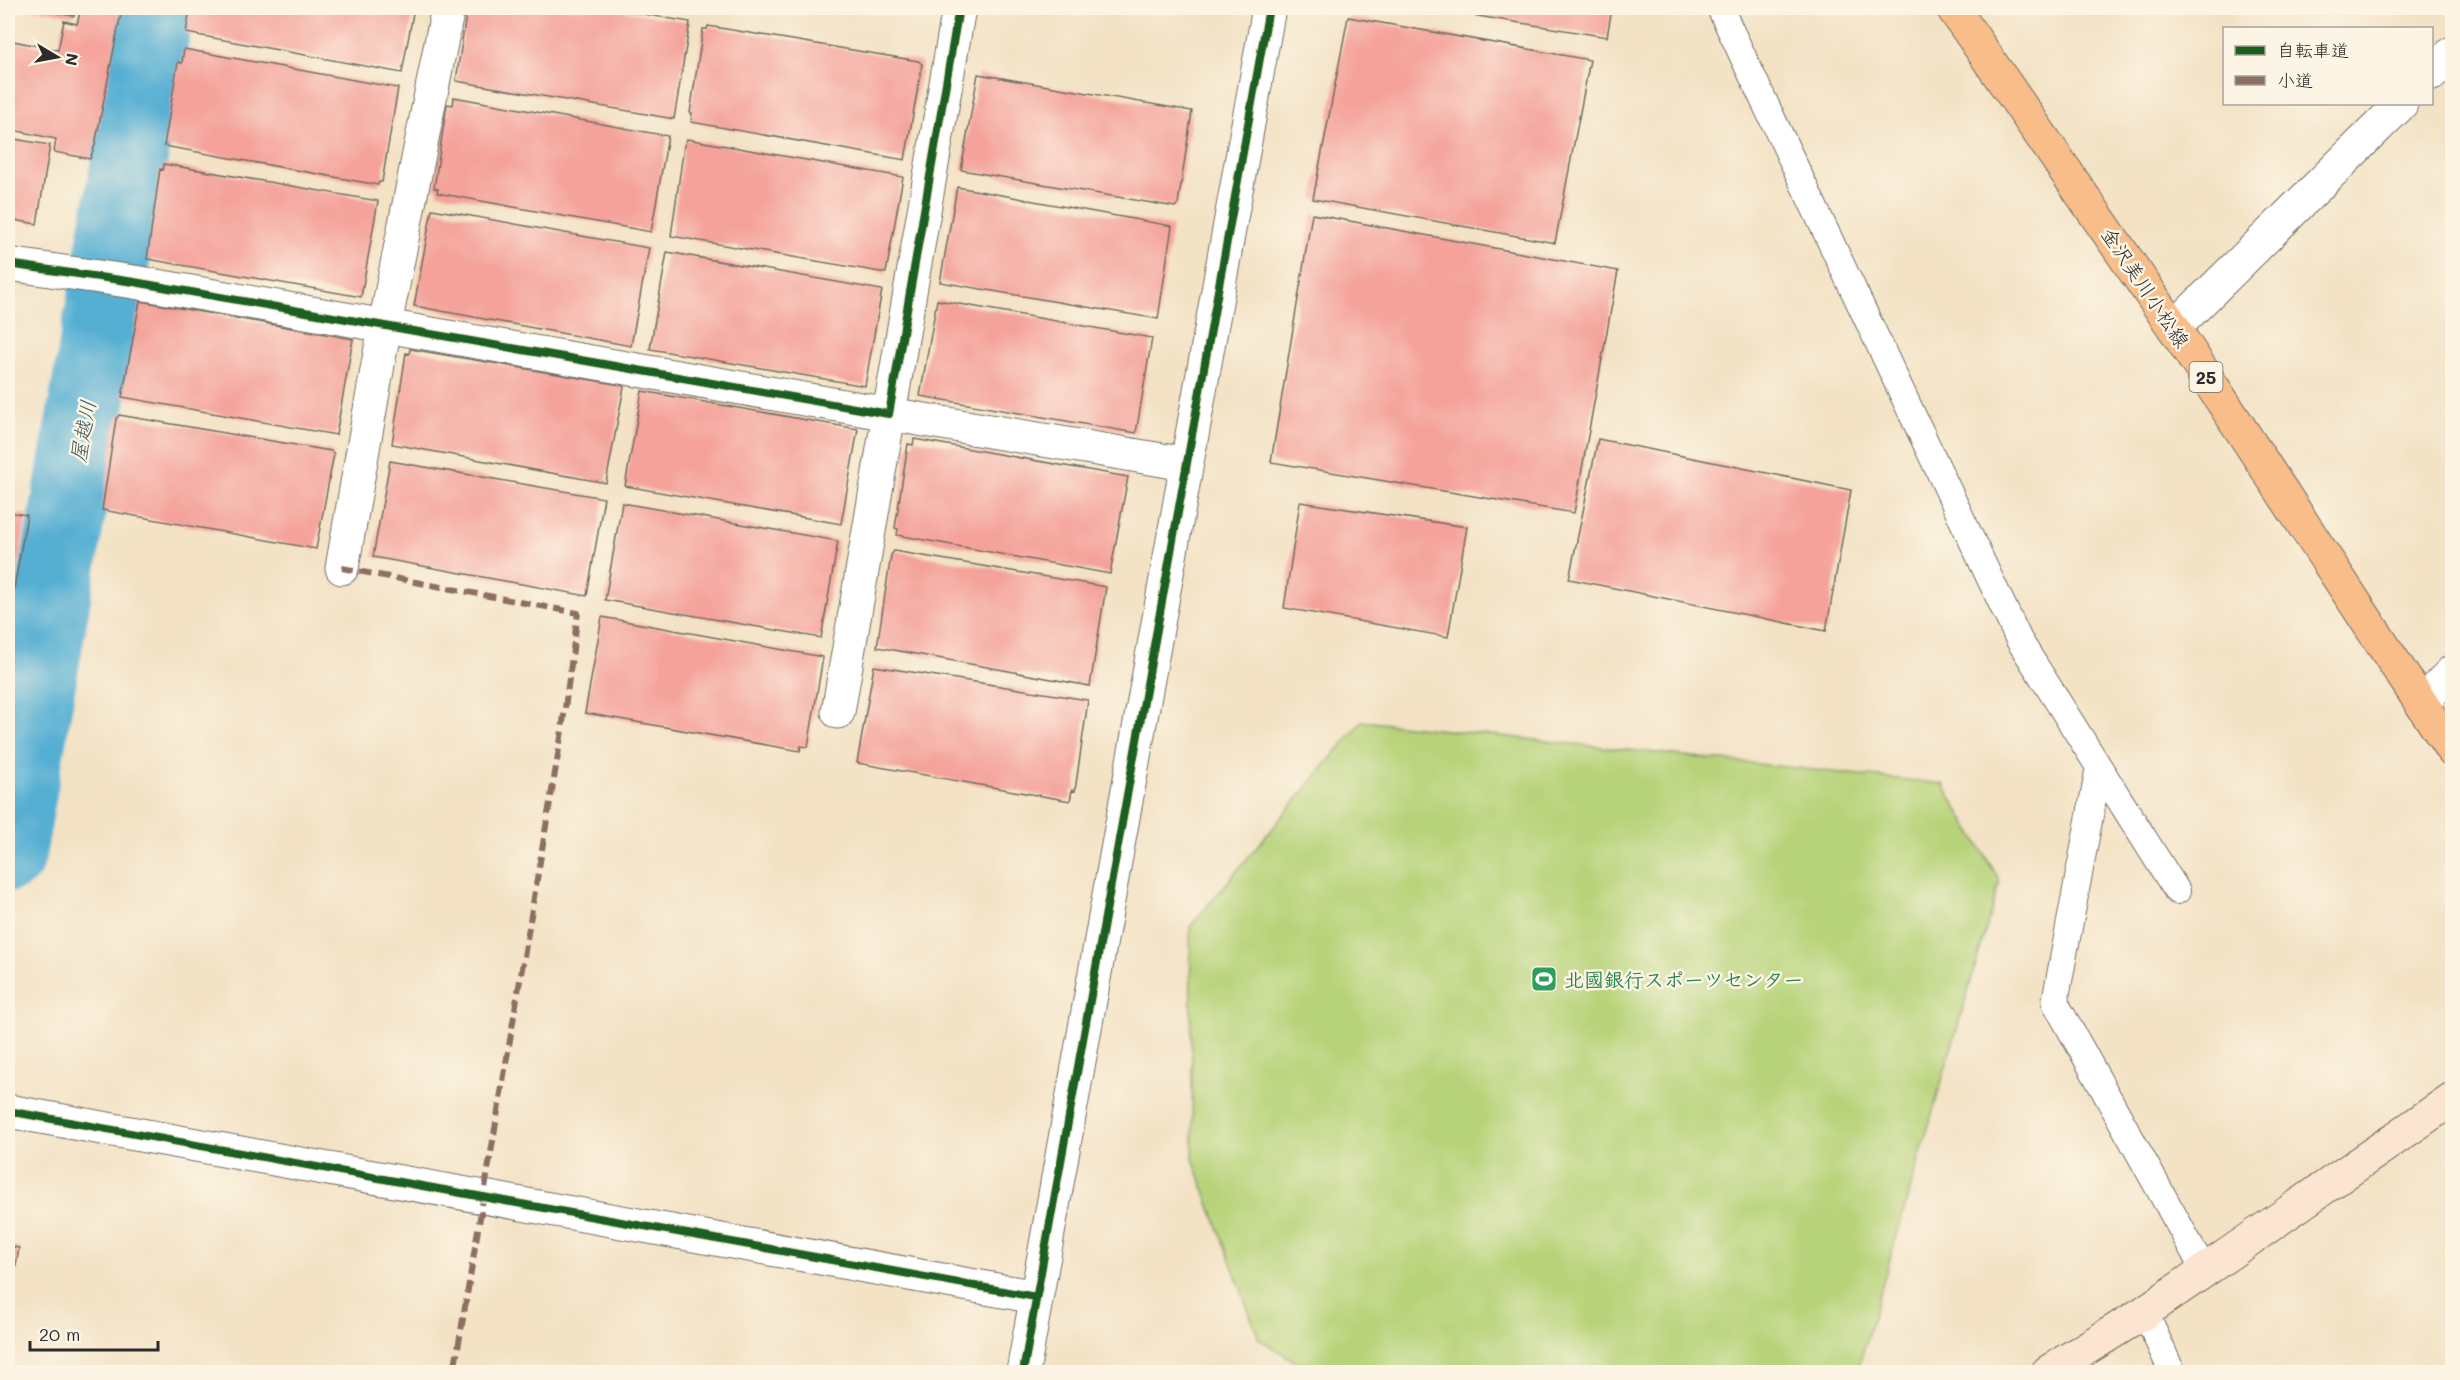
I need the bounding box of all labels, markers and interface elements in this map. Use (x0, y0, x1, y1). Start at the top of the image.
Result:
north arrow (27, 27, 87, 87)
legend (2223, 27, 2433, 105)
text: 自転車道 (2277, 38, 2349, 62)
text: N (61, 52, 84, 68)
text: 小道 (2277, 68, 2313, 92)
street label: 金沢美川小松線 (2096, 222, 2196, 352)
road number: 25 (2190, 362, 2222, 392)
water label: 屋越川 (63, 398, 101, 464)
sports icon: 北國銀行スポーツセンター (1529, 964, 1559, 994)
place label: 北國銀行スポーツセンター (1564, 966, 1804, 992)
scale bar (30, 1314, 158, 1352)
text: 20 m (39, 1322, 80, 1346)

